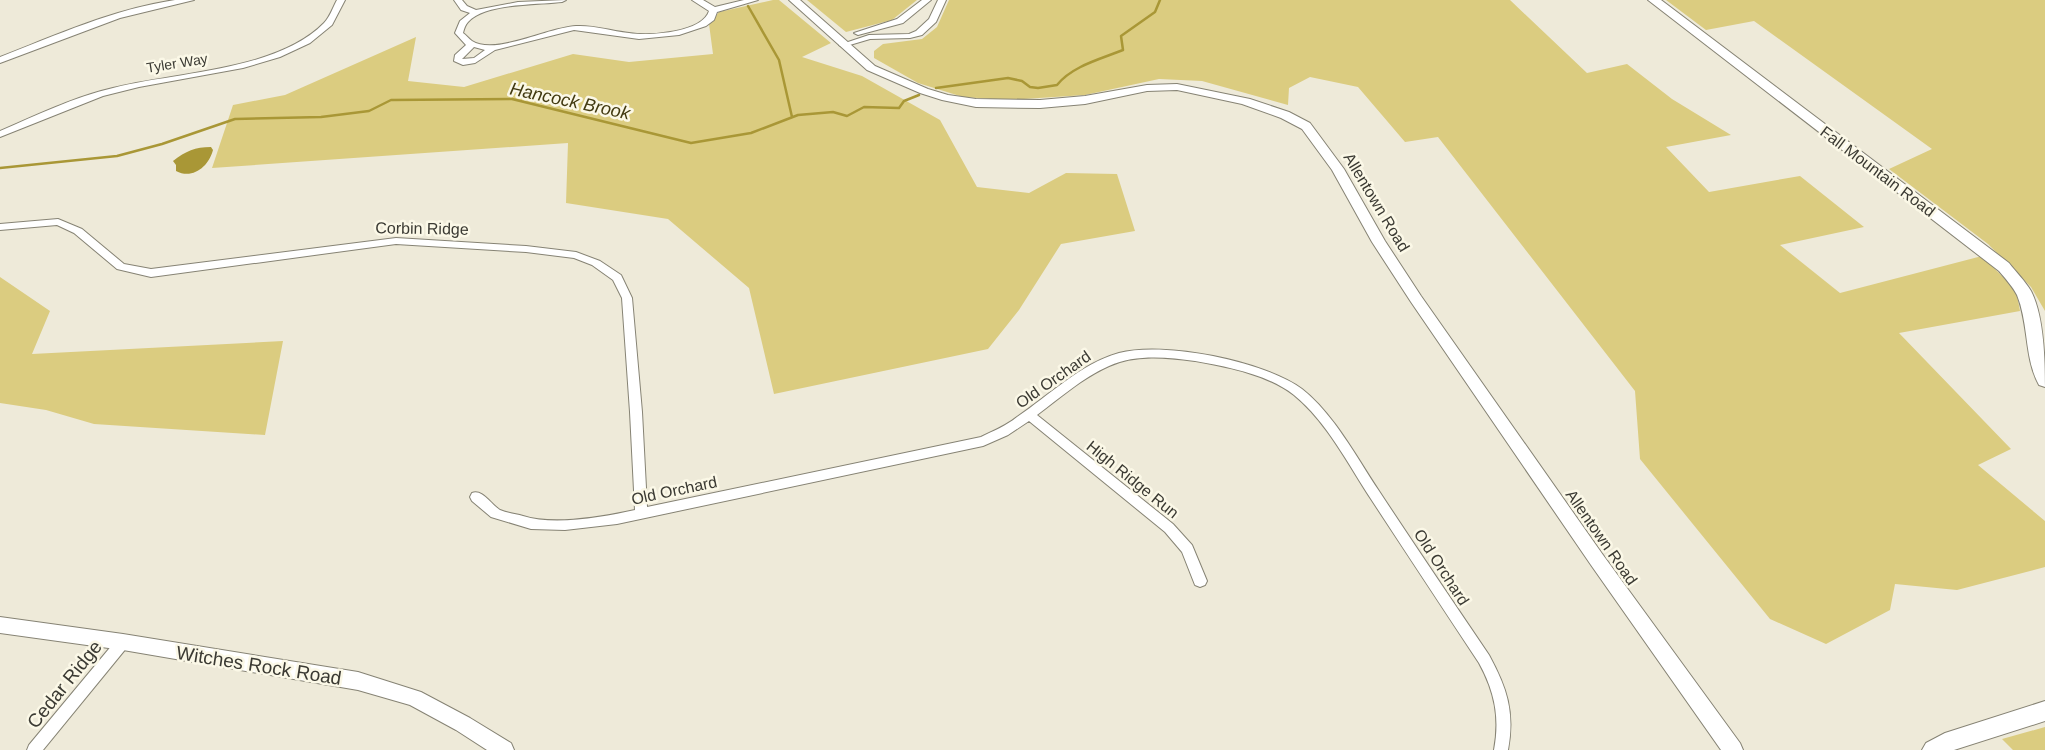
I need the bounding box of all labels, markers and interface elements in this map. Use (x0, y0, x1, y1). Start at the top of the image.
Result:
street label: Tyler Way (145, 50, 209, 76)
water label: Hancock Brook (508, 79, 633, 124)
street label: Fall Mountain Road (1817, 123, 1938, 220)
street label: Allentown Road (1340, 150, 1413, 255)
street label: Corbin Ridge (375, 219, 469, 238)
street label: Old Orchard (1013, 347, 1094, 411)
street label: High Ridge Run (1083, 437, 1182, 522)
street label: Old Orchard (630, 473, 718, 508)
street label: Allentown Road (1562, 487, 1641, 588)
street label: Old Orchard (1411, 526, 1472, 608)
street label: Cedar Ridge (23, 636, 106, 732)
street label: Witches Rock Road (175, 642, 343, 689)

